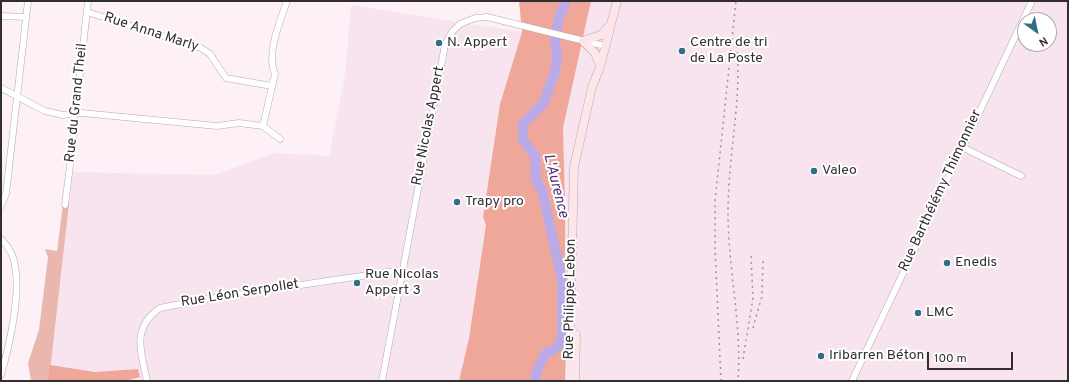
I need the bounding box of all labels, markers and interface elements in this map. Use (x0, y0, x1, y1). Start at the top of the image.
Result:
street label: Rue Anna Marly (101, 10, 201, 56)
north arrow (1017, 12, 1057, 52)
text: N (1036, 33, 1050, 49)
place label: N. Appert (447, 35, 507, 51)
place label: Centre de tri de La Poste (690, 35, 767, 68)
marker: N. Appert (434, 38, 444, 48)
street label: Rue du Grand Theil (62, 43, 92, 163)
marker: Centre de tri de La Poste (677, 46, 687, 56)
street label: Rue Nicolas Appert (409, 65, 449, 187)
street label: Rue Barthélémy Thimonnier (896, 107, 986, 275)
water label: L'Aurence (538, 152, 572, 220)
place label: Valeo (822, 163, 857, 179)
marker: Valeo (809, 166, 819, 176)
place label: Trapy pro (465, 194, 524, 210)
marker: Trapy pro (452, 197, 462, 207)
street label: Rue Philippe Lebon (562, 238, 580, 360)
place label: Enedis (955, 255, 997, 271)
marker: Enedis (942, 258, 952, 268)
place label: Rue Nicolas Appert 3 (365, 267, 439, 300)
street label: Rue Léon Serpollet (180, 276, 300, 312)
marker: Rue Nicolas Appert 3 (352, 278, 362, 288)
place label: LMC (926, 305, 954, 321)
marker: LMC (913, 308, 923, 318)
scale bar (929, 344, 1015, 370)
place label: Iribarren Béton (829, 348, 924, 364)
marker: Iribarren Béton (816, 351, 826, 361)
text: 100 m (934, 351, 967, 367)

